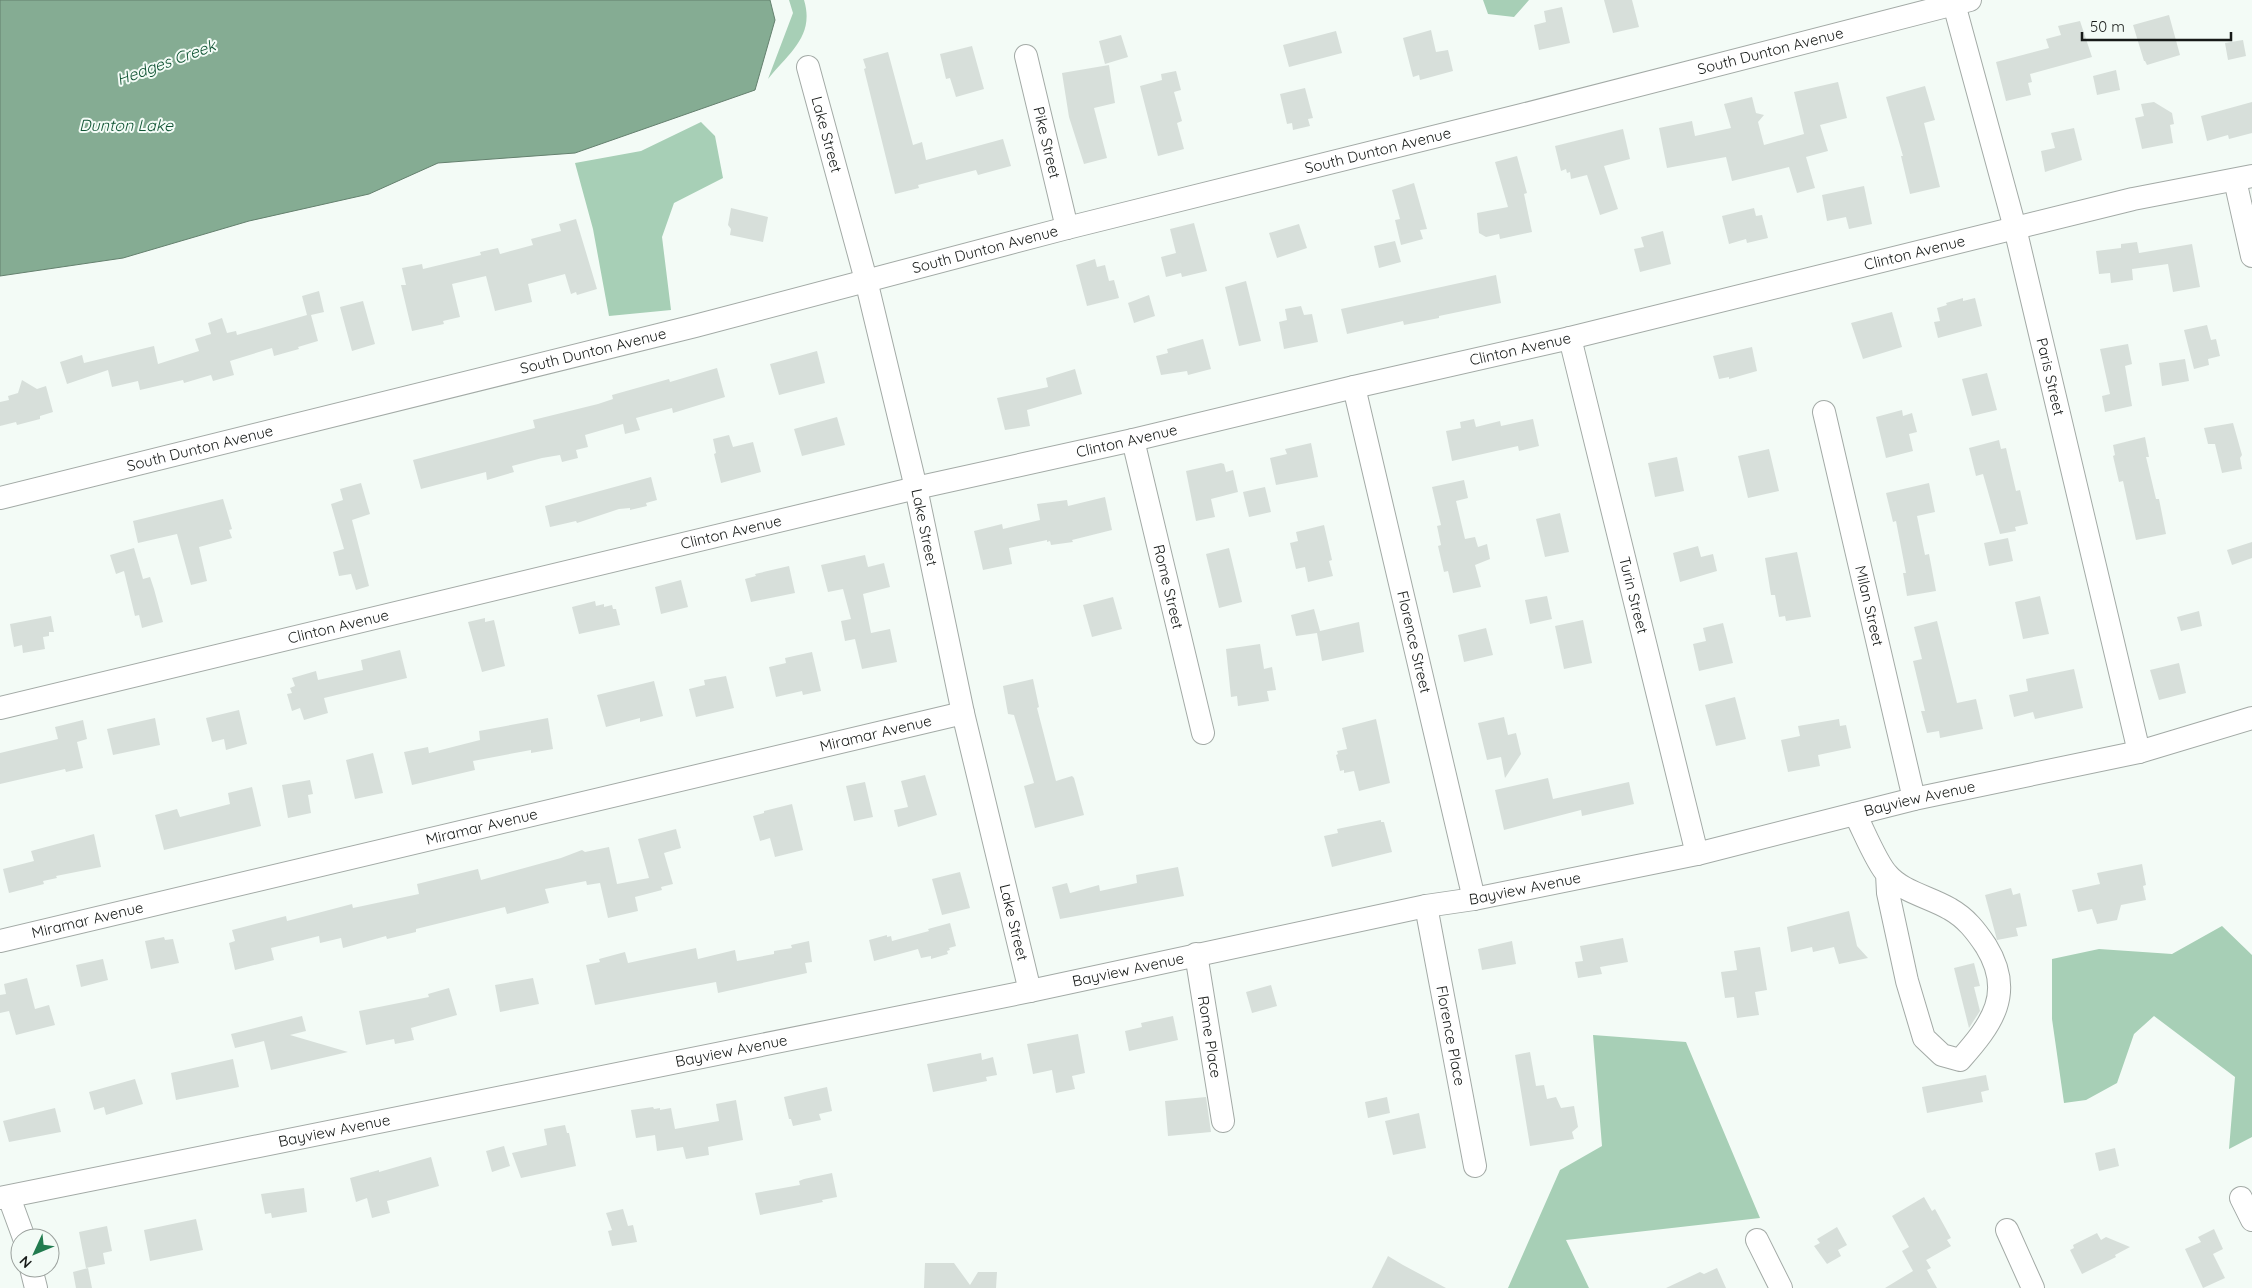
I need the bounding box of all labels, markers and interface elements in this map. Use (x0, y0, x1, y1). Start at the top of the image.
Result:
scale bar (2082, 10, 2231, 42)
text: 50 m (2090, 17, 2125, 36)
street label: South Dunton Avenue (1695, 23, 1845, 79)
water label: Hedges Creek (114, 34, 220, 89)
street label: Lake Street (807, 94, 846, 175)
street label: Pike Street (1029, 104, 1065, 180)
water label: Dunton Lake (79, 115, 174, 135)
street label: South Dunton Avenue (1303, 123, 1453, 178)
street label: South Dunton Avenue (910, 221, 1060, 277)
street label: Clinton Avenue (1862, 231, 1967, 274)
street label: South Dunton Avenue (518, 323, 668, 378)
street label: Clinton Avenue (1468, 328, 1573, 370)
street label: Paris Street (2032, 336, 2069, 417)
street label: Clinton Avenue (1074, 420, 1179, 461)
street label: South Dunton Avenue (125, 421, 275, 475)
street label: Lake Street (907, 487, 942, 568)
street label: Clinton Avenue (679, 511, 784, 553)
street label: Rome Street (1149, 543, 1188, 631)
street label: Turin Street (1615, 555, 1652, 636)
street label: Milan Street (1851, 564, 1888, 648)
street label: Florence Street (1393, 589, 1435, 695)
street label: Clinton Avenue (286, 605, 391, 648)
street label: Miramar Avenue (818, 711, 934, 756)
street label: Bayview Avenue (1862, 776, 1977, 820)
street label: Miramar Avenue (424, 804, 539, 849)
street label: Bayview Avenue (1468, 868, 1582, 909)
street label: Lake Street (996, 882, 1032, 963)
street label: Miramar Avenue (30, 897, 145, 942)
street label: Bayview Avenue (1070, 948, 1186, 991)
street label: Florence Place (1432, 984, 1470, 1087)
street label: Rome Place (1194, 994, 1226, 1079)
street label: Bayview Avenue (674, 1030, 789, 1071)
street label: Bayview Avenue (277, 1110, 392, 1151)
north arrow (10, 1228, 60, 1278)
text: N (16, 1252, 36, 1272)

